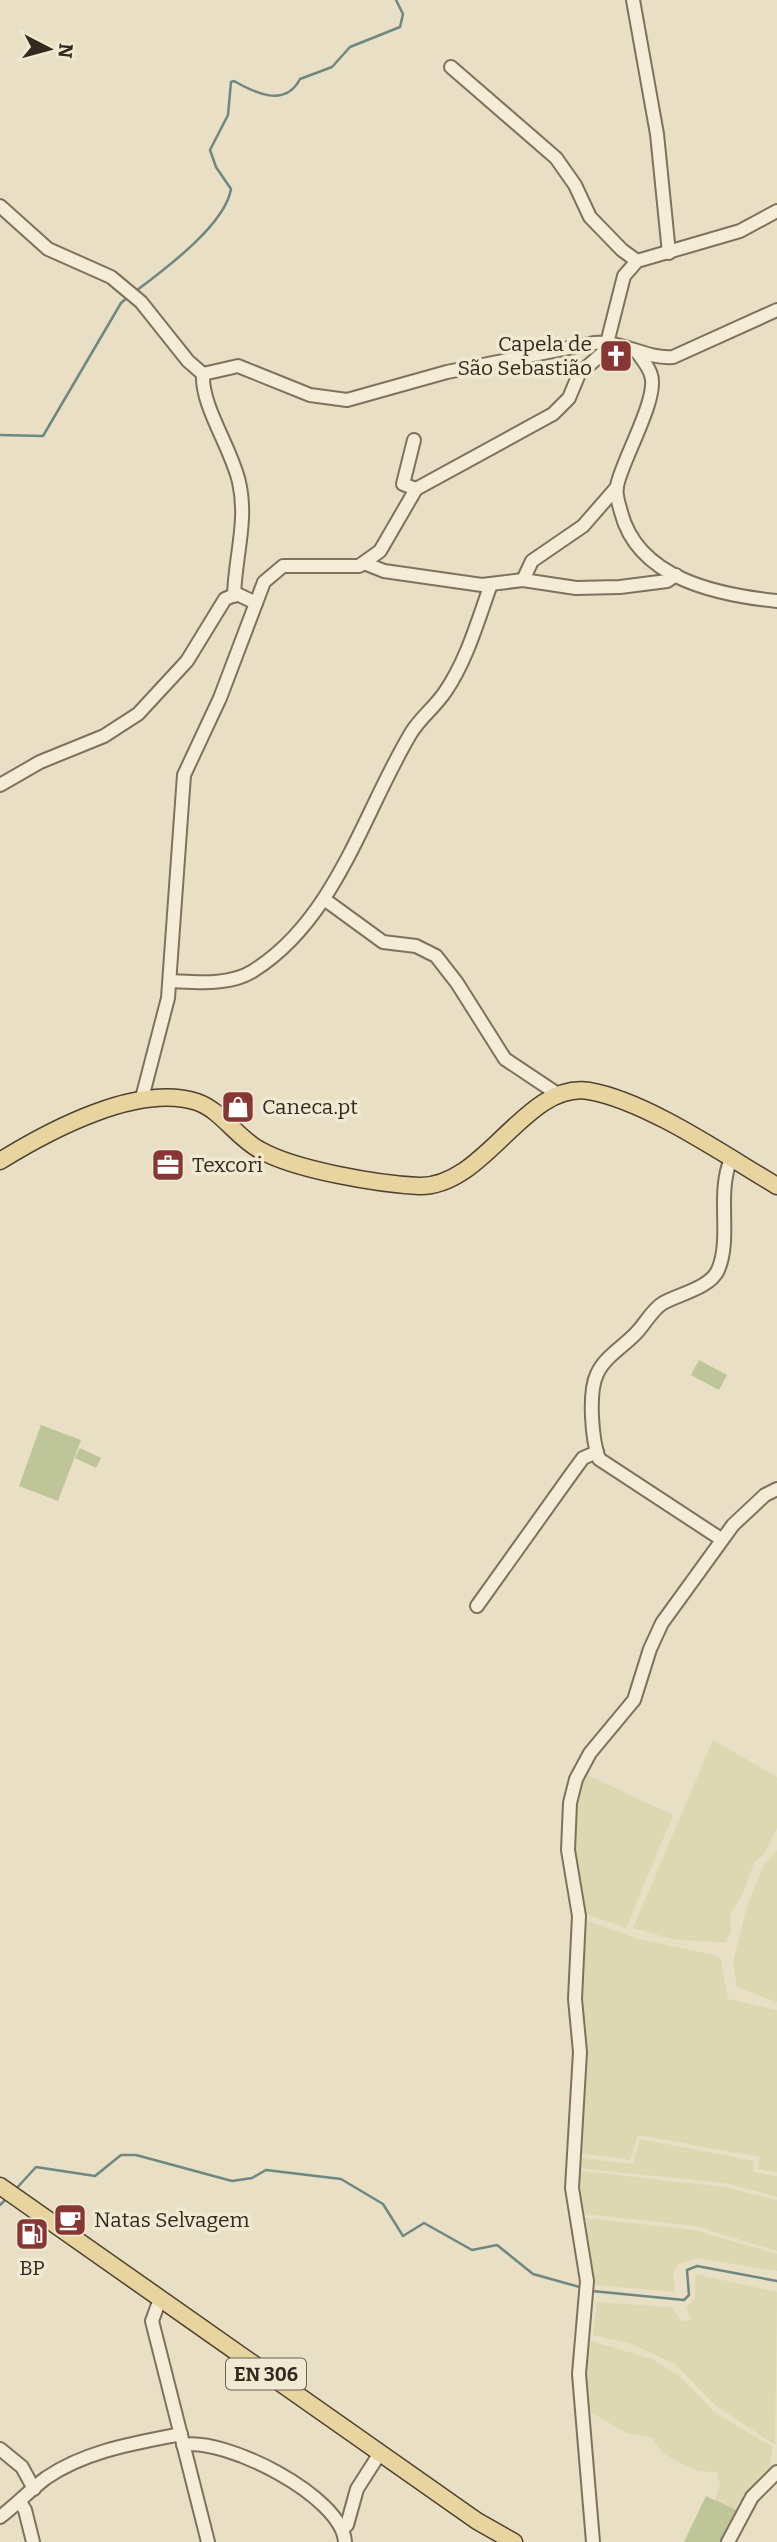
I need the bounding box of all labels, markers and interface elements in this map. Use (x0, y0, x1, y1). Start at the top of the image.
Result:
north arrow (14, 14, 84, 84)
text: N (53, 42, 78, 60)
place label: Capela de São Sebastião (457, 331, 592, 381)
church icon: Capela de São Sebastião (597, 337, 635, 375)
shop icon: Caneca.pt (219, 1088, 257, 1126)
place label: Caneca.pt (262, 1094, 358, 1120)
office icon: Texcori (149, 1146, 187, 1184)
place label: Texcori (192, 1152, 263, 1178)
cafe icon: Natas Selvagem (51, 2201, 89, 2239)
place label: Natas Selvagem (94, 2207, 249, 2233)
fuel station icon: BP (13, 2215, 51, 2253)
place label: BP (19, 2255, 45, 2281)
road number: EN 306 (226, 2358, 306, 2390)

